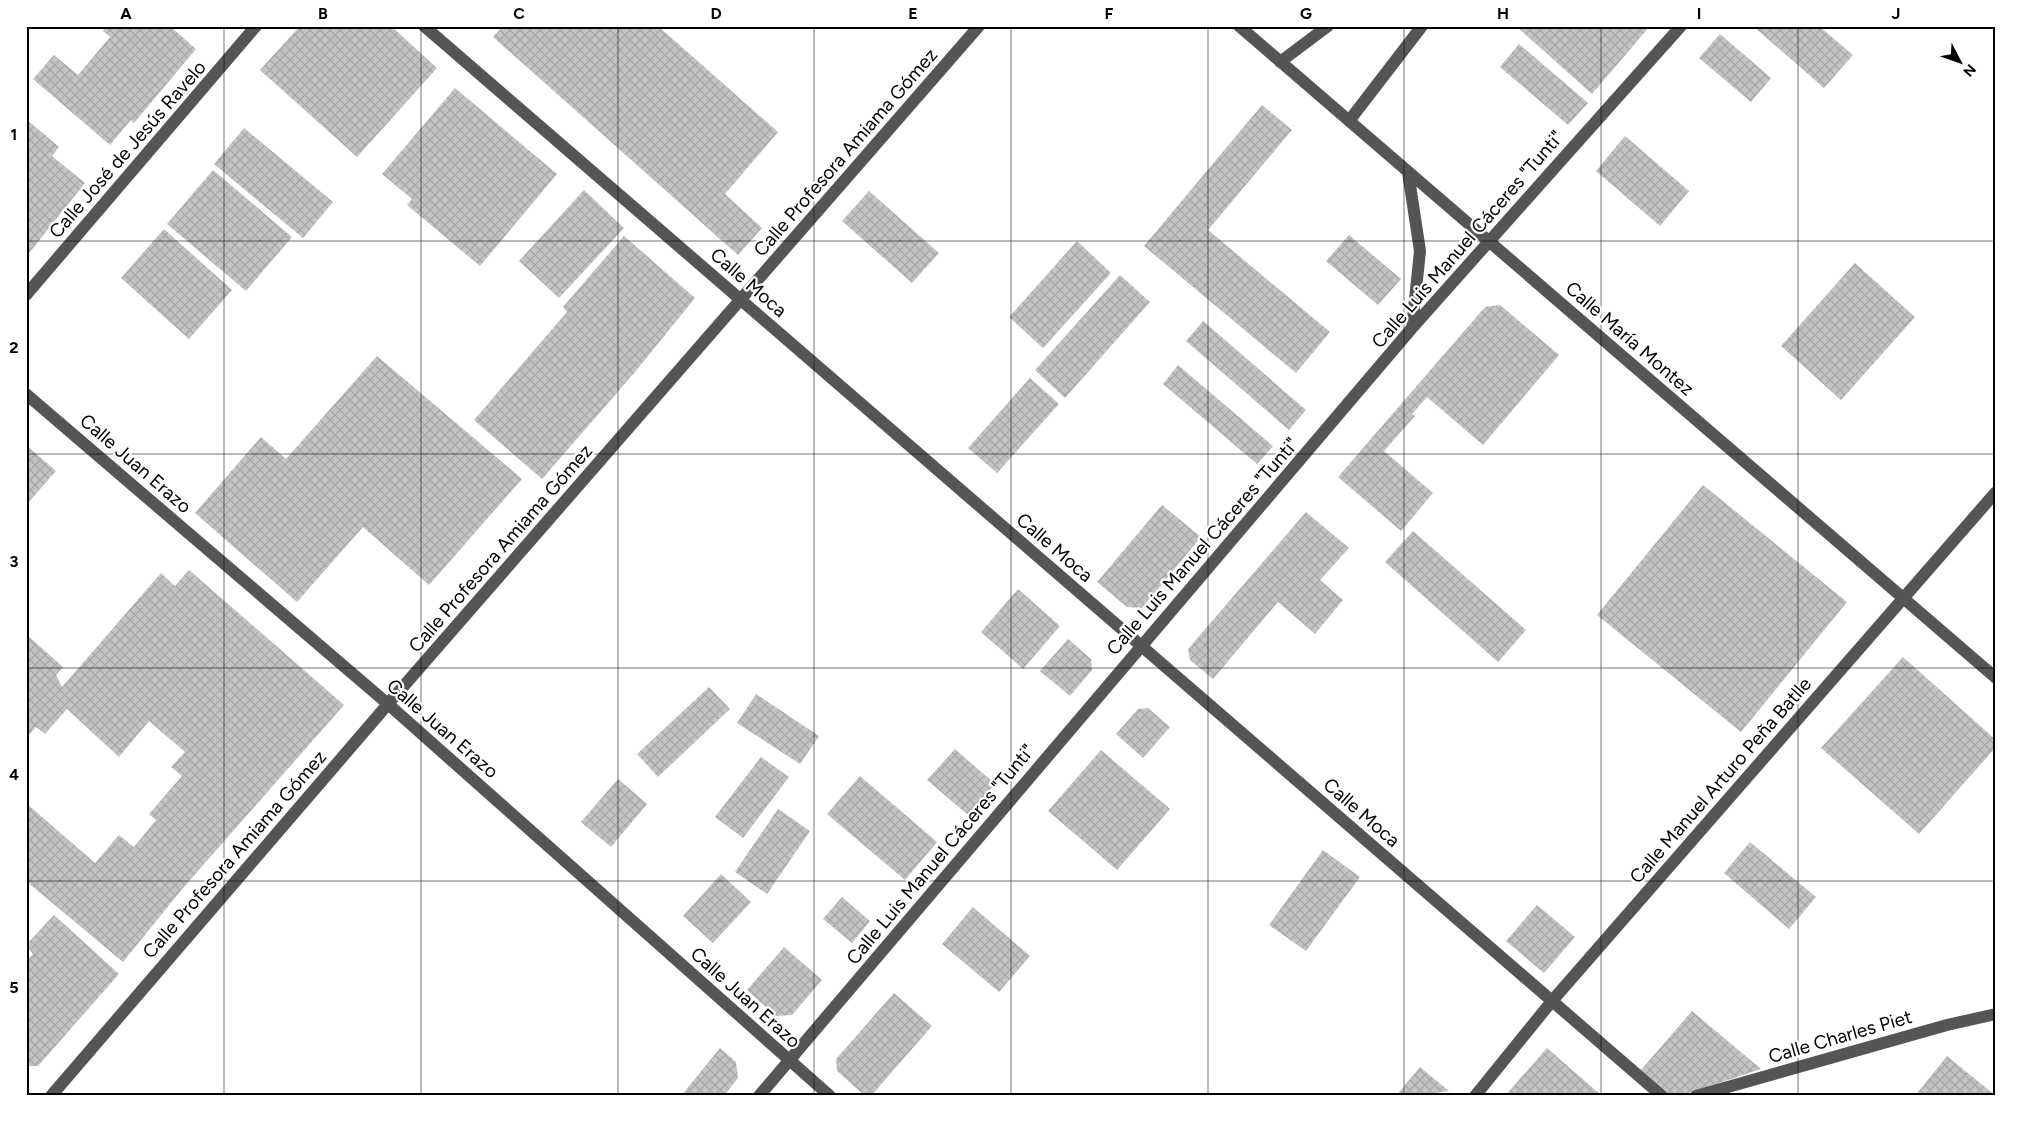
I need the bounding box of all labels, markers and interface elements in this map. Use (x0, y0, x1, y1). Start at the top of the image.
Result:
text: A (120, 4, 132, 23)
text: B (318, 4, 328, 23)
text: C (513, 4, 525, 23)
text: D (710, 4, 722, 23)
text: E (908, 4, 918, 23)
text: F (1105, 4, 1114, 23)
text: G (1300, 4, 1312, 23)
text: H (1497, 4, 1509, 23)
text: I (1697, 4, 1701, 23)
text: J (1892, 4, 1900, 23)
north arrow (1934, 38, 1984, 88)
street label: Calle Profesora Amiama Gómez (749, 44, 942, 261)
street label: Calle José de Jesús Ravelo (44, 56, 211, 243)
text: N (1959, 61, 1979, 80)
text: 1 (11, 125, 17, 144)
street label: Calle Luis Manuel Cáceres "Tunti" (1367, 126, 1568, 353)
street label: Calle Moca (706, 243, 792, 322)
street label: Calle María Montez (1561, 276, 1698, 400)
text: 2 (9, 338, 19, 357)
street label: Calle Juan Erazo (75, 409, 196, 518)
street label: Calle Luis Manuel Cáceres "Tunti" (1102, 433, 1303, 660)
street label: Calle Profesora Amiama Gómez (404, 440, 597, 657)
street label: Calle Moca (1012, 508, 1098, 587)
text: 3 (10, 552, 19, 571)
street label: Calle Manuel Arturo Peña Batlle (1625, 673, 1816, 888)
street label: Calle Juan Erazo (382, 674, 503, 783)
street label: Calle Luis Manuel Cáceres "Tunti" (841, 740, 1039, 969)
street label: Calle Profesora Amiama Gómez (138, 746, 331, 963)
text: 4 (9, 765, 19, 784)
street label: Calle Moca (1319, 773, 1405, 852)
street label: Calle Juan Erazo (686, 942, 805, 1053)
text: 5 (9, 978, 19, 997)
street label: Calle Charles Piet (1766, 1005, 1915, 1068)

